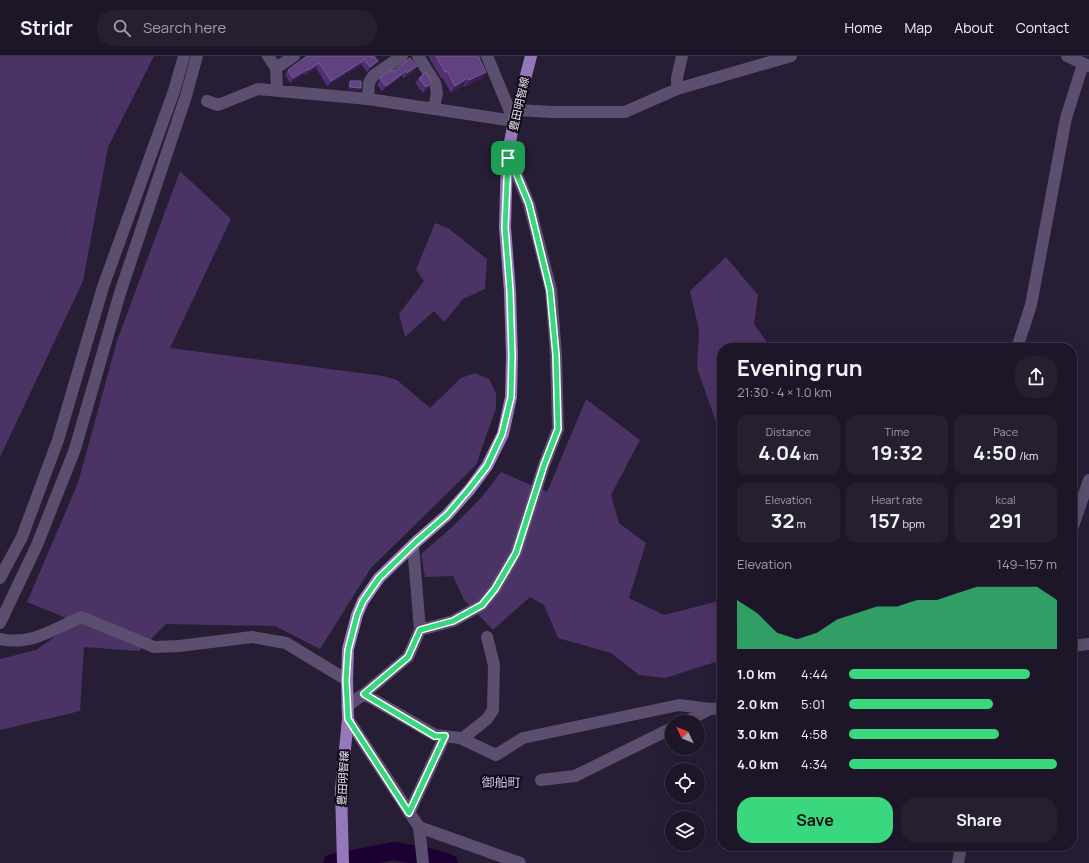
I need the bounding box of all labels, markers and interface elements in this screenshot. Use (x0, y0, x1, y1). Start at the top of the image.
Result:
search box (97, 10, 377, 46)
text: Stridr (20, 15, 73, 41)
icon: search (111, 17, 133, 39)
text: Search here (143, 17, 226, 38)
text: Home (845, 18, 882, 37)
text: Map (904, 18, 932, 37)
text: About (954, 18, 994, 37)
text: Contact (1016, 18, 1069, 37)
street label: 豊田明智線 (505, 75, 532, 132)
pin (491, 141, 525, 175)
icon: arrive (497, 147, 519, 169)
text: Evening run (737, 353, 862, 383)
button: share (1015, 356, 1057, 398)
text: 21:30 · 4 × 1.0 km (737, 383, 832, 401)
text: Distance (766, 424, 811, 439)
text: Time (885, 424, 909, 439)
text: Pace (993, 424, 1018, 439)
text: 4.04 (758, 439, 801, 466)
text: 19:32 (871, 439, 923, 466)
text: 4:50 (973, 439, 1017, 466)
text: km (801, 448, 818, 463)
text: /km (1017, 448, 1038, 463)
text: Elevation (765, 492, 812, 507)
text: Heart rate (871, 492, 923, 507)
text: kcal (996, 492, 1016, 507)
text: 32 (771, 507, 794, 534)
text: 157 (869, 507, 900, 534)
text: 291 (989, 507, 1022, 534)
text: m (794, 516, 806, 531)
text: bpm (900, 516, 925, 531)
text: Elevation (737, 555, 792, 573)
text: 149–157 m (997, 555, 1057, 573)
text: 1.0 km (737, 665, 776, 683)
text: 4:44 (801, 665, 828, 683)
text: 2.0 km (737, 695, 779, 713)
text: 5:01 (801, 695, 825, 713)
north arrow (665, 715, 705, 755)
map controls (665, 715, 705, 851)
text: 3.0 km (737, 725, 778, 743)
text: 4:58 (801, 725, 828, 743)
street label: 豊田明智線 (334, 750, 351, 806)
text: 4.0 km (737, 755, 778, 773)
text: 4:34 (801, 755, 827, 773)
button: locate (665, 763, 705, 803)
district label: 御船町 (481, 773, 521, 791)
button: Save (737, 797, 893, 843)
button: Share (901, 797, 1057, 843)
button: layers (665, 811, 705, 851)

